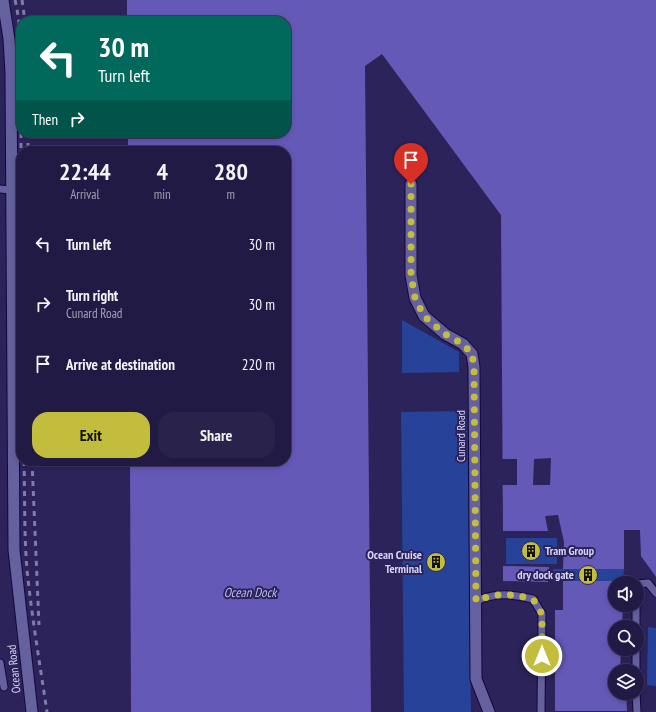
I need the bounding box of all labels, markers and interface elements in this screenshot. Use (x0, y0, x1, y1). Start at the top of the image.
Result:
text: 30 m (98, 28, 149, 65)
icon: left (32, 32, 84, 84)
text: Turn left (98, 64, 150, 87)
icon: right (66, 108, 88, 130)
text: Then (32, 110, 58, 129)
pin (394, 143, 428, 184)
icon: arrive (400, 149, 422, 171)
text: 22:44 (59, 156, 111, 187)
text: 4 (156, 156, 168, 187)
text: 280 (214, 156, 248, 187)
text: Arrival (70, 186, 100, 203)
text: min (154, 186, 171, 203)
text: m (227, 186, 235, 203)
icon: left (32, 233, 54, 255)
text: Turn left (66, 235, 111, 254)
text: 30 m (249, 235, 275, 254)
text: Turn right (66, 286, 118, 305)
icon: right (32, 293, 54, 315)
text: 30 m (249, 295, 275, 314)
text: Cunard Road (66, 305, 122, 322)
icon: arrive (32, 353, 54, 375)
text: Arrive at destination (66, 355, 175, 374)
text: 220 m (242, 355, 275, 374)
street label: Cunard Road (453, 410, 468, 462)
button: Exit (32, 412, 150, 458)
button: Share (158, 412, 275, 458)
building icon: Tram Group (520, 540, 542, 562)
place label: Tram Group (545, 543, 595, 558)
place label: Ocean Cruise Terminal (367, 547, 422, 576)
building icon: Ocean Cruise Terminal (425, 551, 447, 573)
building icon: dry dock gate (577, 564, 599, 586)
place label: dry dock gate (517, 567, 574, 582)
map controls (608, 576, 644, 700)
button: sound (608, 576, 644, 612)
water label: Ocean Dock (224, 584, 278, 601)
button: search (608, 620, 644, 656)
position arrow (521, 635, 563, 677)
street label: Ocean Road (3, 644, 24, 694)
button: layers (608, 664, 644, 700)

